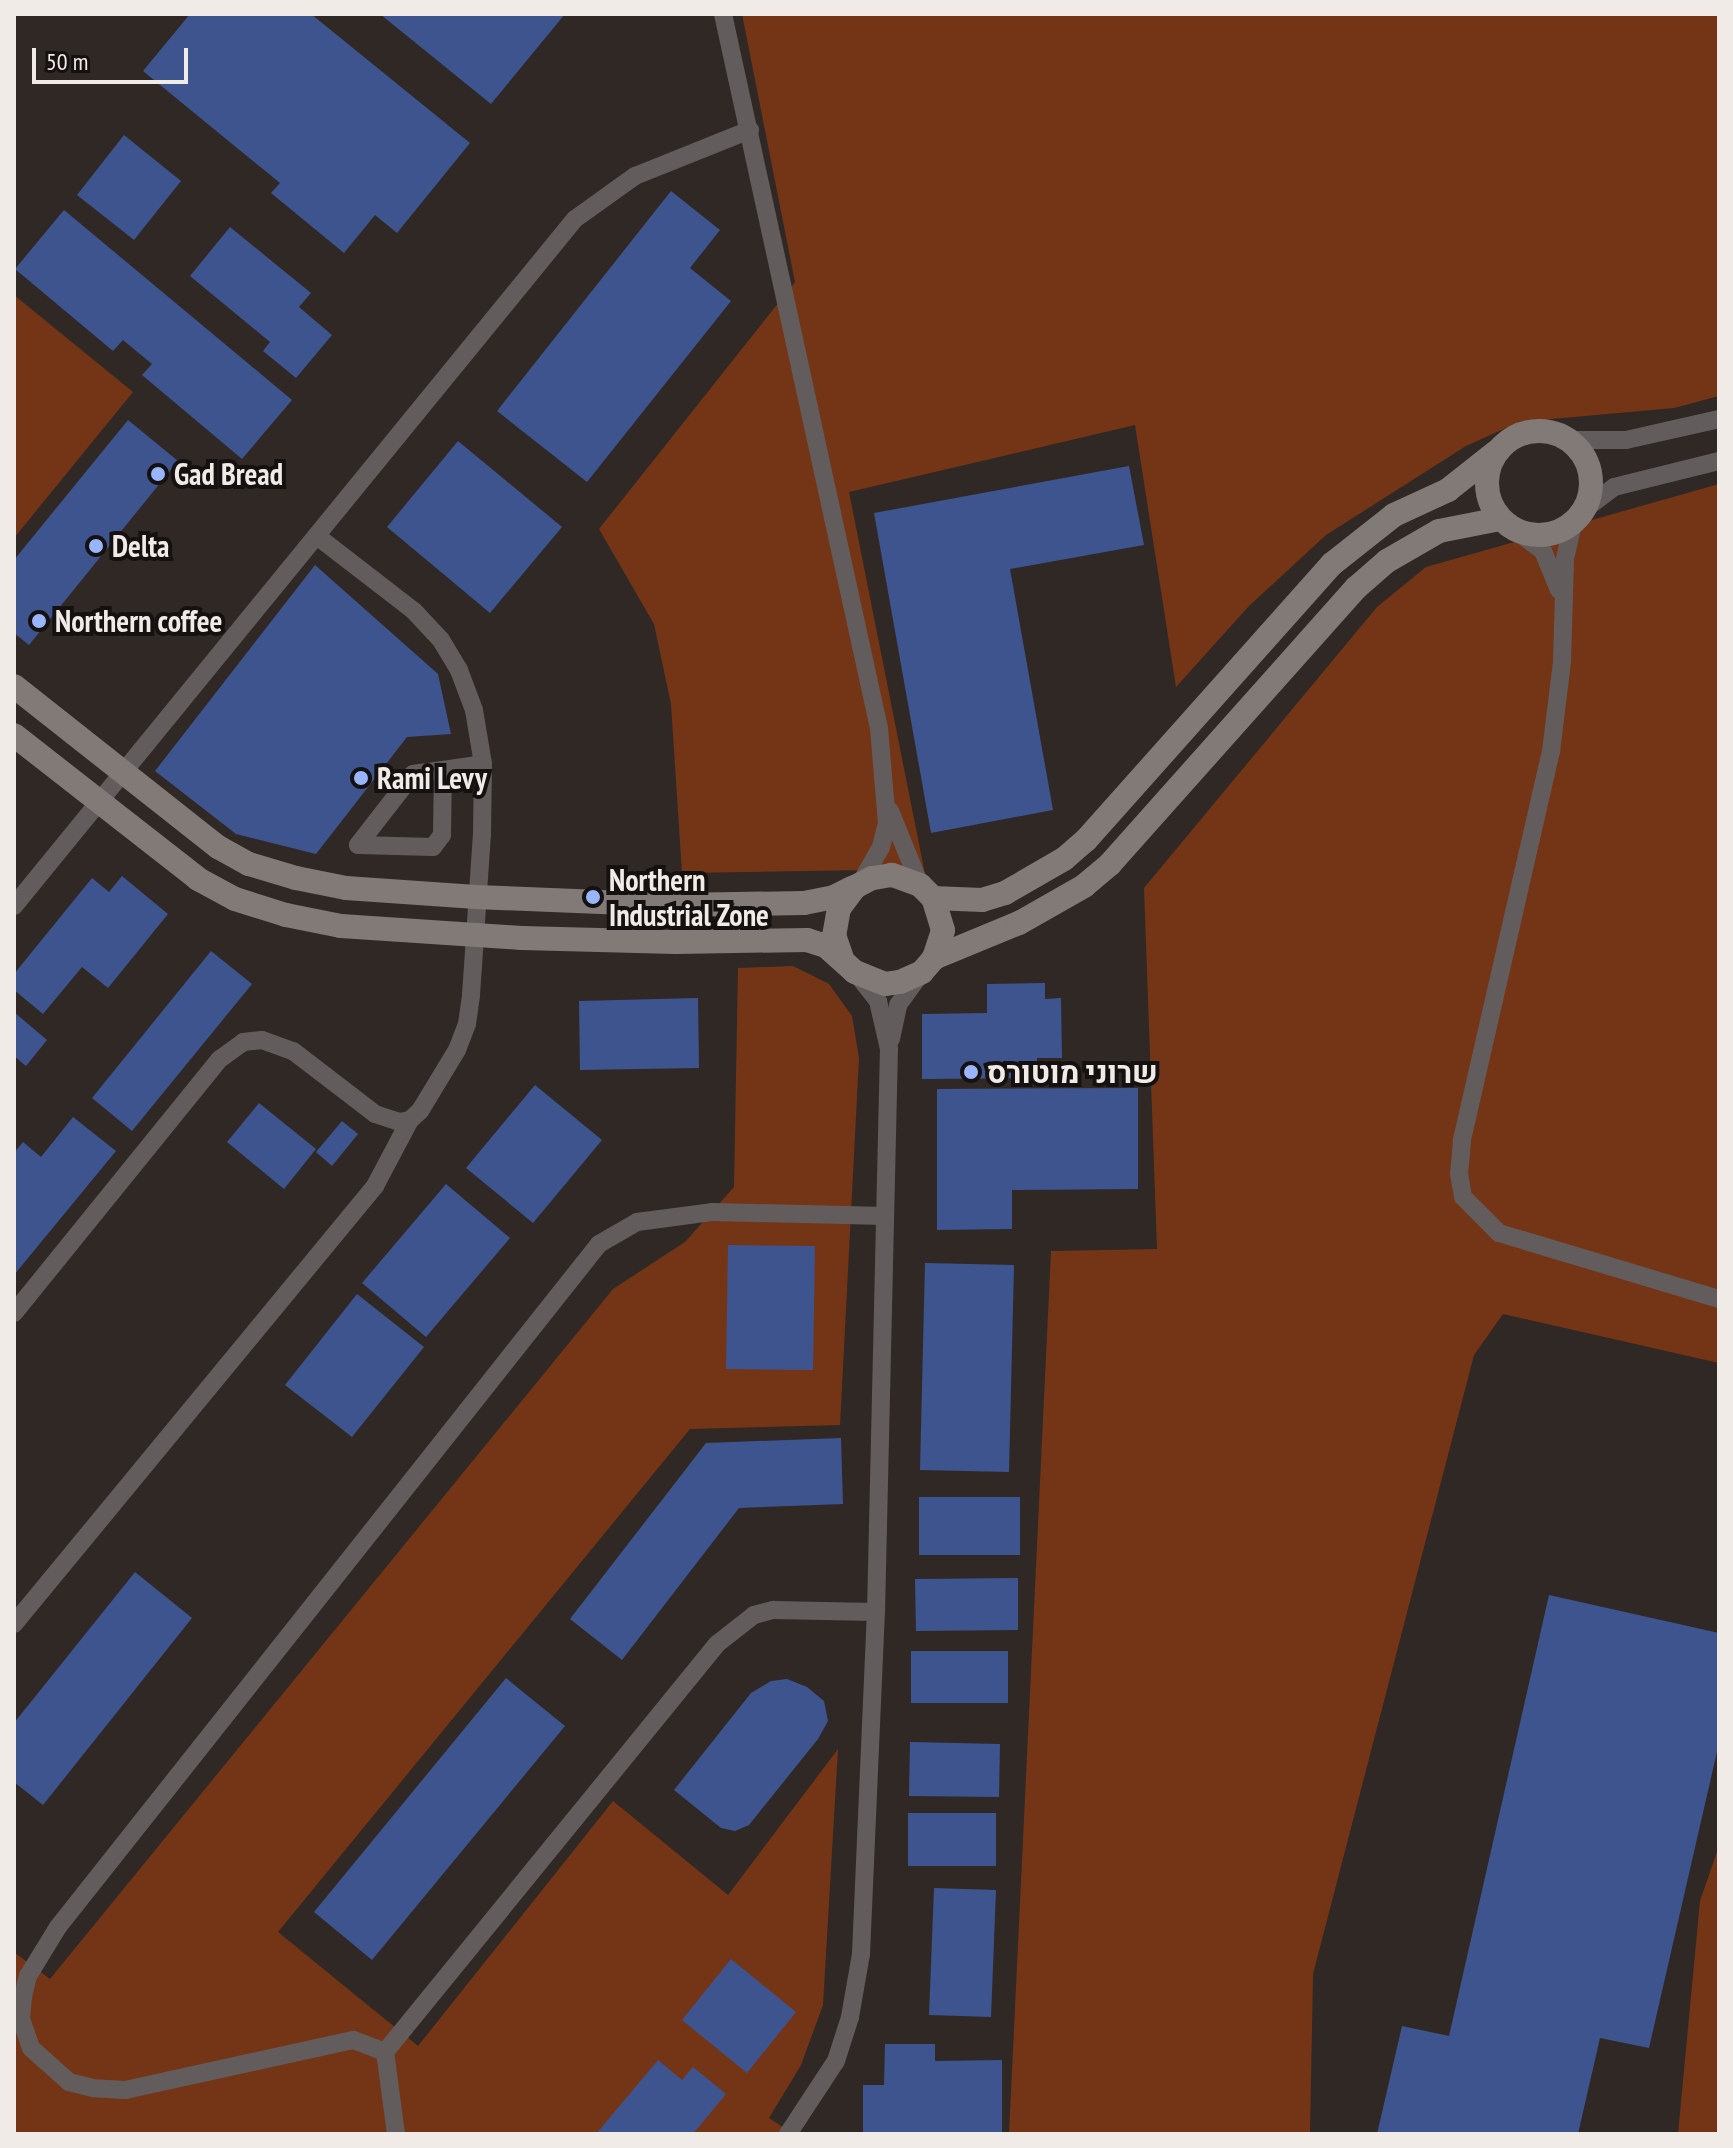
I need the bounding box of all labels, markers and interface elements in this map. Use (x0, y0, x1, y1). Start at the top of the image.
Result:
scale bar (36, 32, 192, 82)
text: 50 m (46, 46, 88, 77)
place label: Gad Bread (174, 456, 283, 492)
marker: Gad Bread (149, 465, 167, 483)
place label: Delta (112, 528, 169, 564)
marker: Delta (87, 537, 105, 555)
place label: Northern coffee (55, 603, 222, 639)
marker: Northern coffee (30, 612, 48, 630)
place label: Rami Levy (377, 760, 487, 796)
marker: Rami Levy (352, 769, 370, 787)
place label: Northern Industrial Zone (609, 862, 769, 932)
marker: Northern Industrial Zone (584, 888, 602, 906)
place label: שרוני מוטורס (987, 1054, 1158, 1090)
marker: שרוני מוטורס (962, 1063, 980, 1081)

